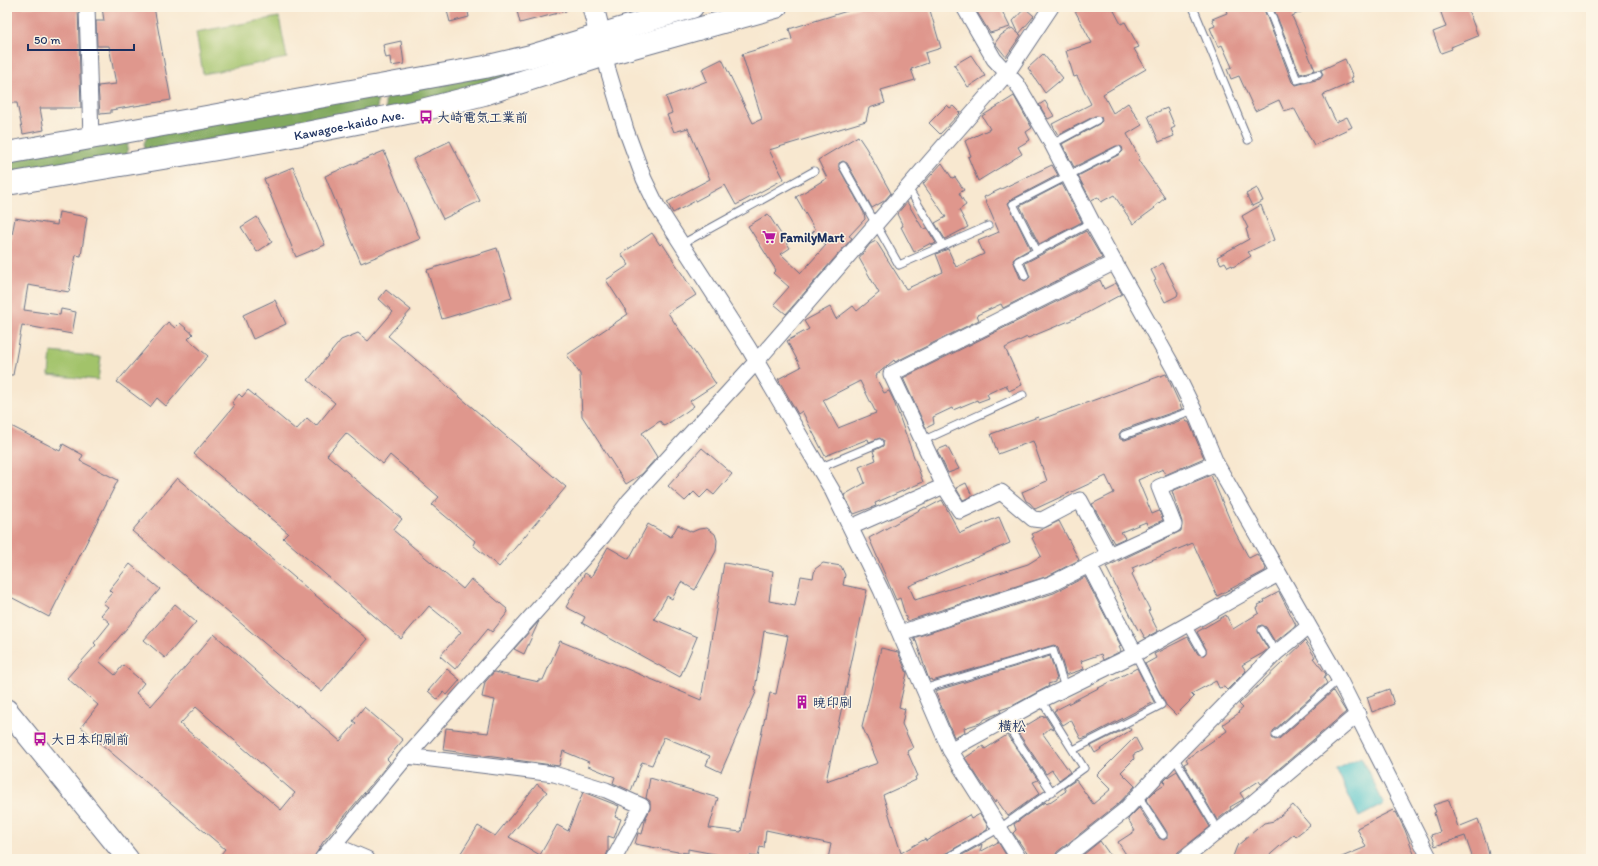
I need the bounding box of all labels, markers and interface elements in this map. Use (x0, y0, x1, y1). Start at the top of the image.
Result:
scale bar (28, 26, 134, 52)
text: 50 m (34, 33, 60, 47)
street label: Kawagoe-kaido Ave. (293, 107, 405, 143)
bus stop icon: 大崎電気工業前 (418, 109, 434, 125)
place label: 大崎電気工業前 (437, 110, 528, 125)
supermarket icon: FamilyMart (761, 229, 777, 245)
place label: FamilyMart (780, 230, 844, 246)
building icon: 暁印刷 (794, 694, 810, 710)
place label: 暁印刷 (813, 695, 852, 710)
district label: 横松 (998, 718, 1026, 735)
bus stop icon: 大日本印刷前 (32, 731, 48, 747)
place label: 大日本印刷前 (51, 732, 129, 747)

